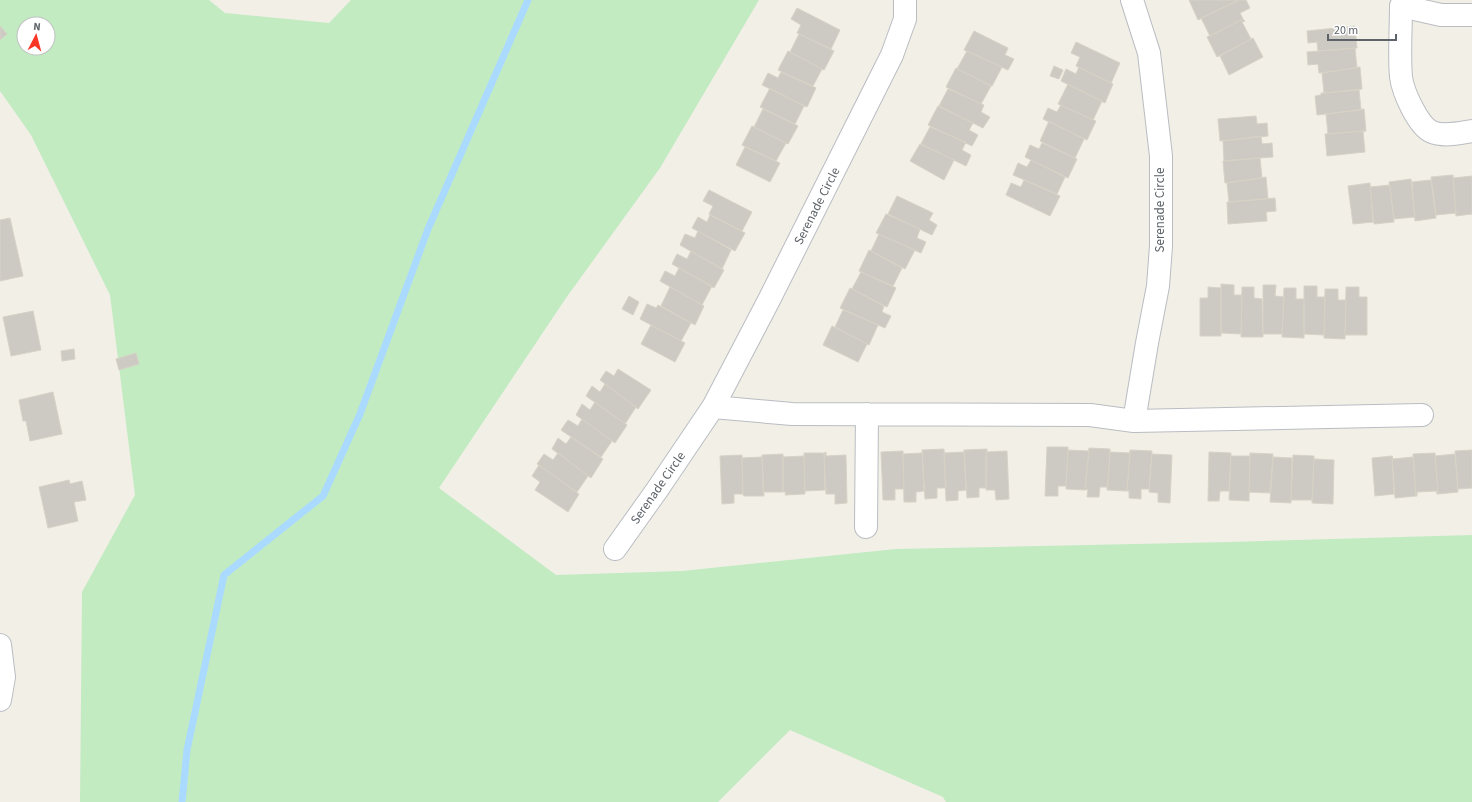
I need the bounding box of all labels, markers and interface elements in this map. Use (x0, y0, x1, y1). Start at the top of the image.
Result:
north arrow (16, 16, 56, 56)
scale bar (1328, 16, 1396, 42)
text: N (33, 19, 41, 34)
text: 20 m (1334, 22, 1358, 39)
street label: Serenade Circle (790, 164, 844, 248)
street label: Serenade Circle (1151, 168, 1169, 252)
street label: Serenade Circle (626, 448, 690, 528)

